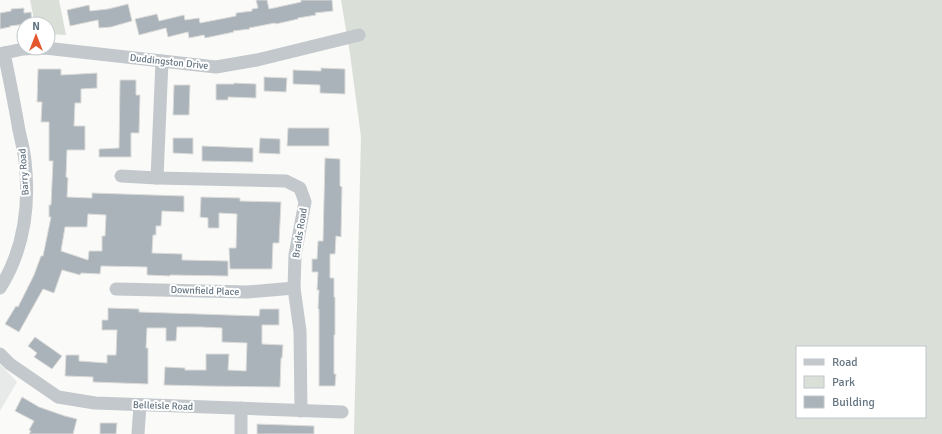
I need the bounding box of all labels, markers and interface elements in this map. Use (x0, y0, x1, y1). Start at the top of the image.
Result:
north arrow (16, 16, 56, 56)
text: N (32, 20, 40, 33)
street label: Duddingston Drive (129, 52, 209, 72)
street label: Barry Road (16, 148, 32, 196)
street label: Braids Road (290, 207, 310, 259)
street label: Downfield Place (170, 284, 240, 298)
legend (796, 346, 926, 418)
text: Road (832, 355, 858, 370)
text: Park (832, 375, 855, 390)
text: Building (832, 395, 875, 410)
street label: Belleisle Road (133, 399, 193, 413)

